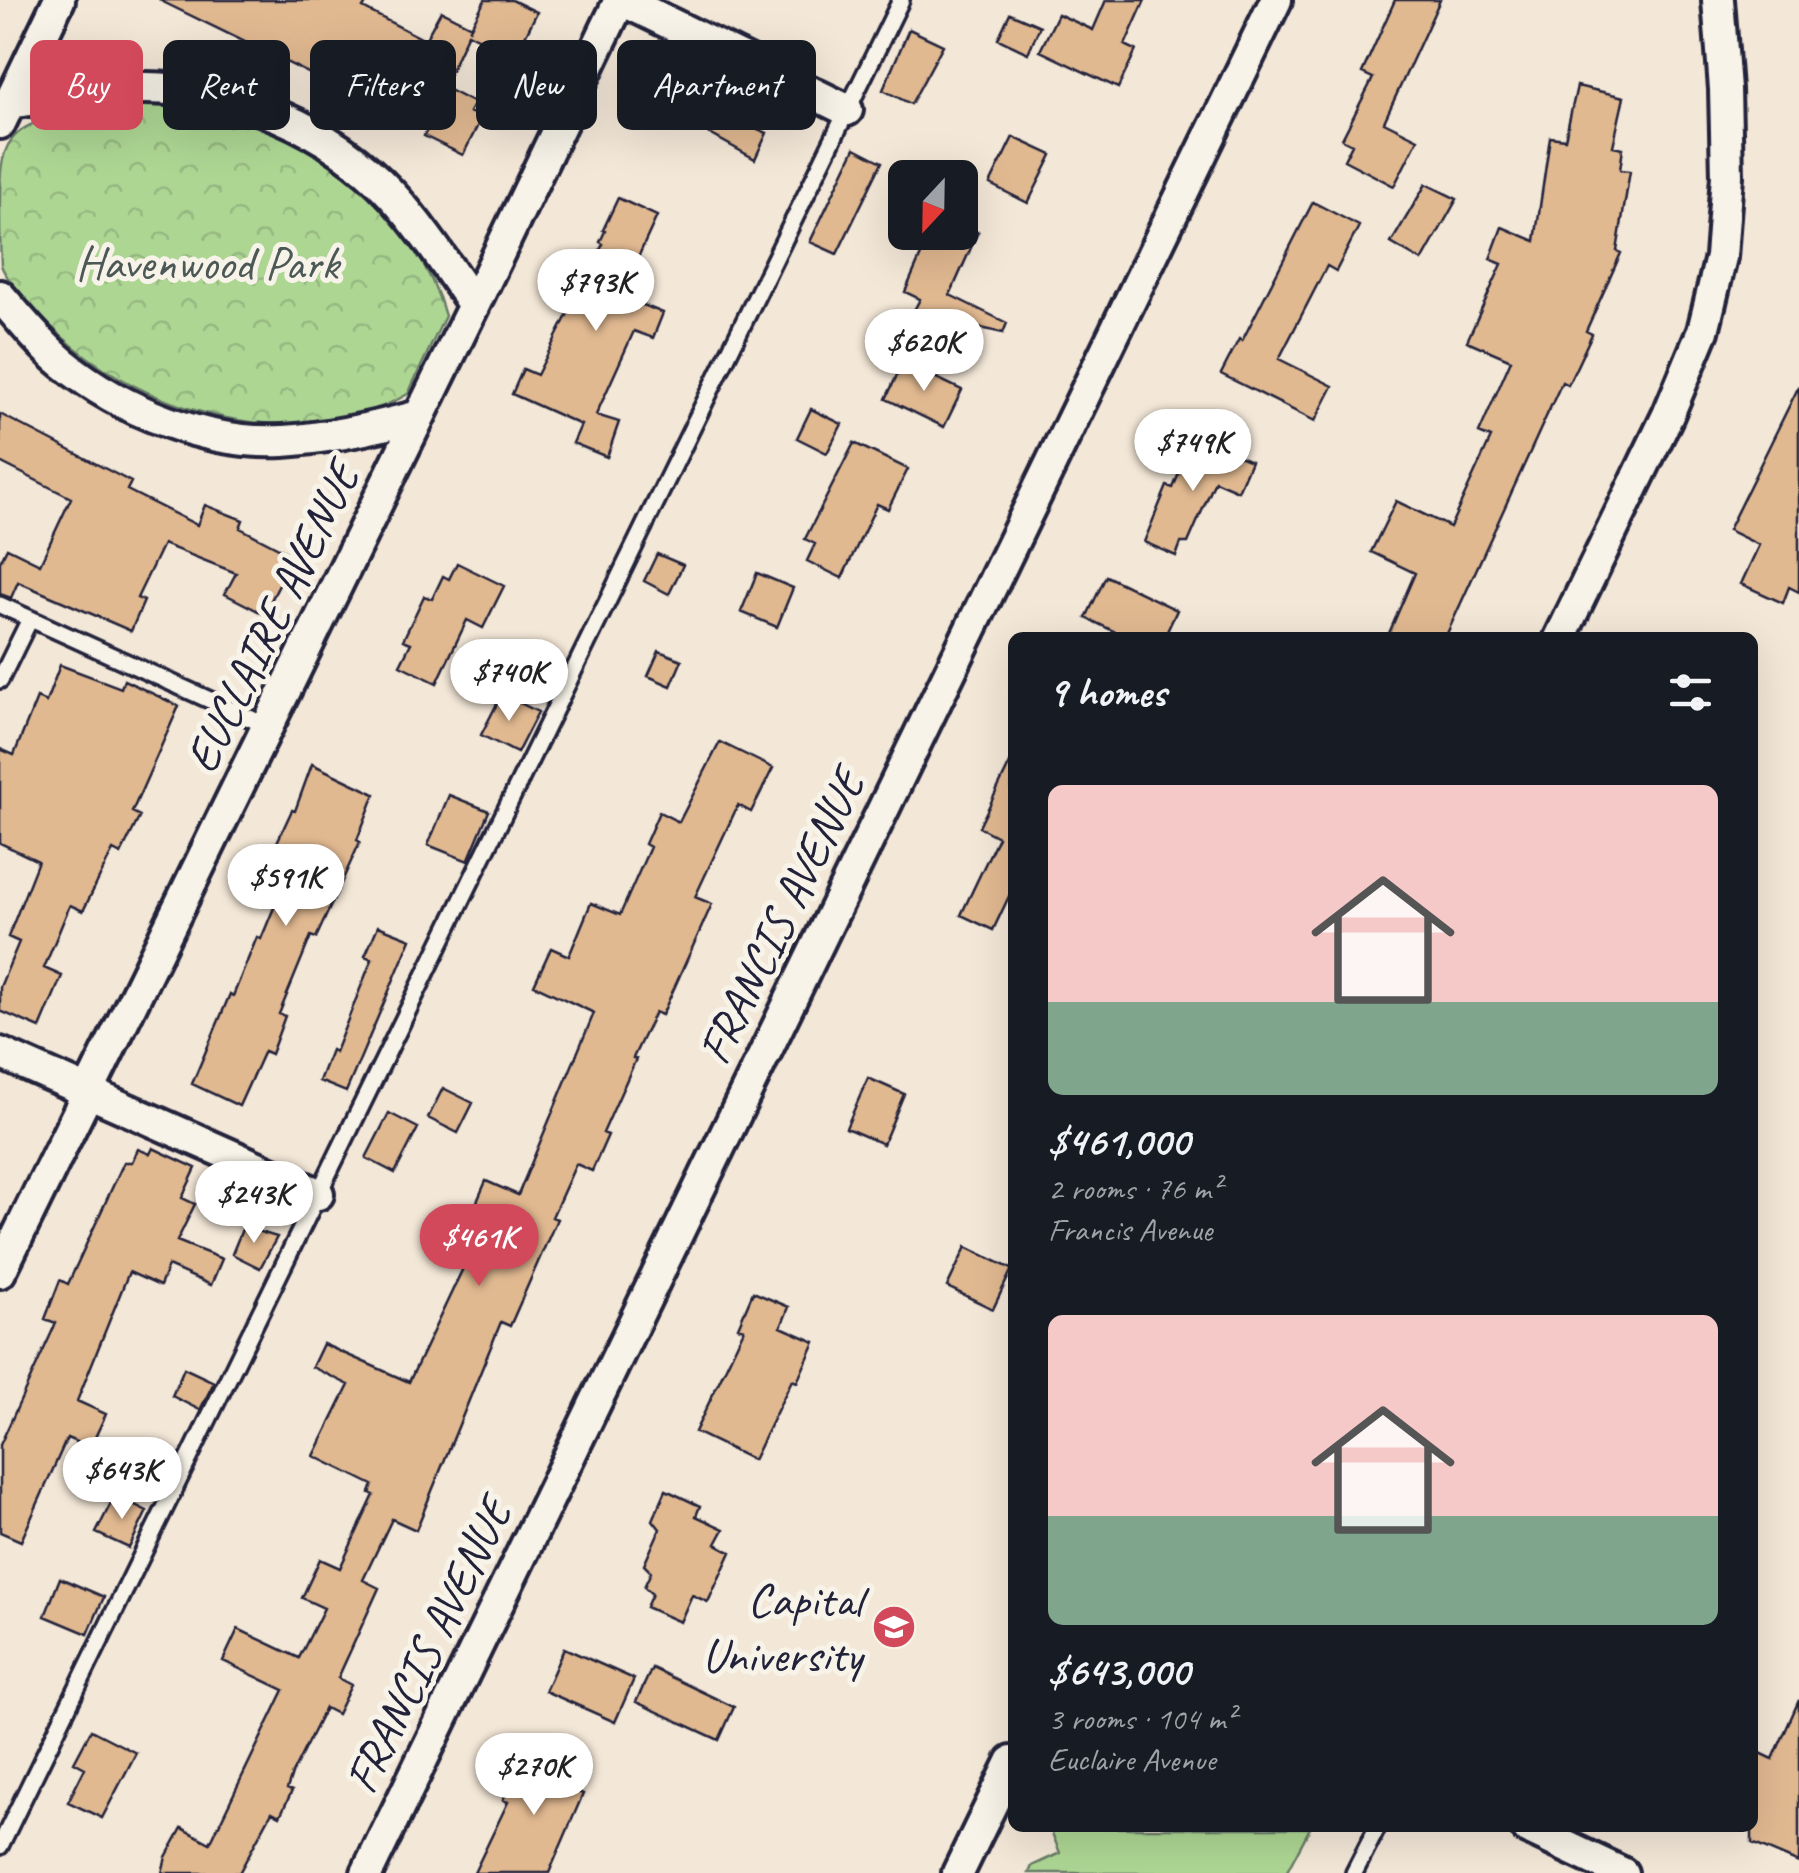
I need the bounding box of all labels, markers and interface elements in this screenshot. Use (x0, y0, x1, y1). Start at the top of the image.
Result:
chip: Buy (30, 40, 143, 130)
chip: Rent (163, 40, 290, 130)
chip: Filters (310, 40, 456, 130)
chip: New (476, 40, 597, 130)
chip: Apartment (617, 40, 816, 130)
north arrow (888, 160, 978, 250)
map controls (888, 160, 978, 250)
park label: Havenwood Park (75, 233, 342, 293)
pin: $793K (526, 249, 666, 334)
text: $793K (559, 261, 633, 302)
pin: $620K (854, 309, 994, 394)
text: $620K (887, 321, 961, 362)
pin: $749K (1123, 409, 1263, 494)
text: $749K (1156, 421, 1230, 462)
street label: EUCLAIRE AVENUE (171, 448, 375, 782)
pin: $740K (439, 639, 579, 724)
text: $740K (472, 651, 546, 692)
icon: filters (1663, 665, 1718, 720)
text: 9 homes (1048, 666, 1166, 719)
street label: FRANCIS AVENUE (684, 754, 881, 1073)
pin: $591K (216, 844, 356, 929)
icon: home (1293, 850, 1473, 1030)
text: $591K (250, 856, 322, 897)
text: $461,000 (1048, 1115, 1190, 1168)
pin: $243K (184, 1161, 324, 1246)
text: 2 rooms · 76 m² (1048, 1168, 1221, 1209)
text: $243K (217, 1173, 291, 1214)
pin: $461K (409, 1204, 549, 1289)
text: Francis Avenue (1048, 1209, 1212, 1250)
text: $461K (442, 1216, 516, 1257)
icon: home (1293, 1380, 1473, 1560)
pin: $643K (52, 1437, 192, 1522)
text: $643K (85, 1449, 159, 1490)
street label: FRANCIS AVENUE (331, 1483, 528, 1802)
place label: Capital University (702, 1570, 870, 1685)
school or university icon: Capital University (871, 1604, 917, 1650)
text: $643,000 (1048, 1645, 1190, 1698)
text: 3 rooms · 104 m² (1048, 1698, 1235, 1739)
pin: $270K (464, 1733, 604, 1818)
text: Euclaire Avenue (1048, 1739, 1216, 1780)
text: $270K (497, 1745, 571, 1786)

